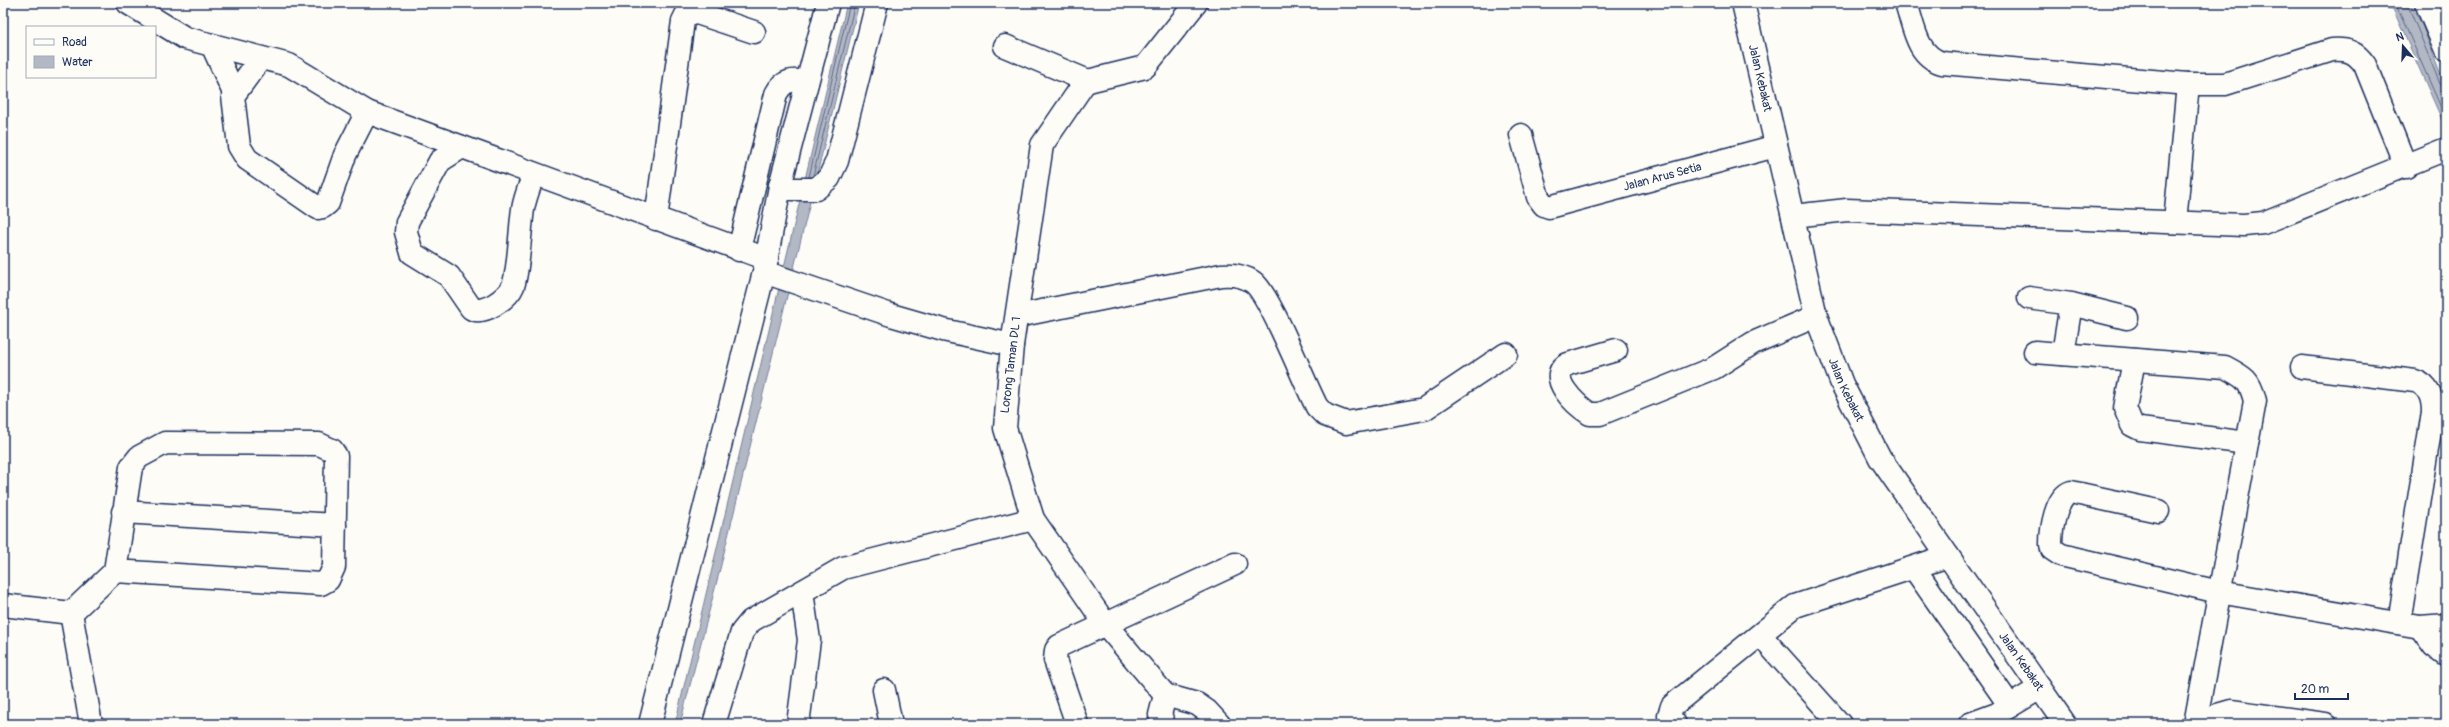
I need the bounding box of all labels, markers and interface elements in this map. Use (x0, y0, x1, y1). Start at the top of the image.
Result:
legend (26, 26, 156, 78)
north arrow (2383, 26, 2423, 66)
text: N (2394, 29, 2406, 44)
text: Road (62, 35, 87, 50)
street label: Jalan Kebakat (1745, 43, 1776, 113)
text: Water (62, 55, 93, 70)
street label: Jalan Arus Setia (1622, 159, 1704, 194)
street label: Lorong Taman DL 1 (998, 316, 1024, 414)
street label: Jalan Kebakat (1825, 356, 1868, 424)
street label: Jalan Kebakat (1996, 629, 2047, 694)
scale bar (2295, 675, 2348, 701)
text: 20 m (2301, 682, 2330, 697)

